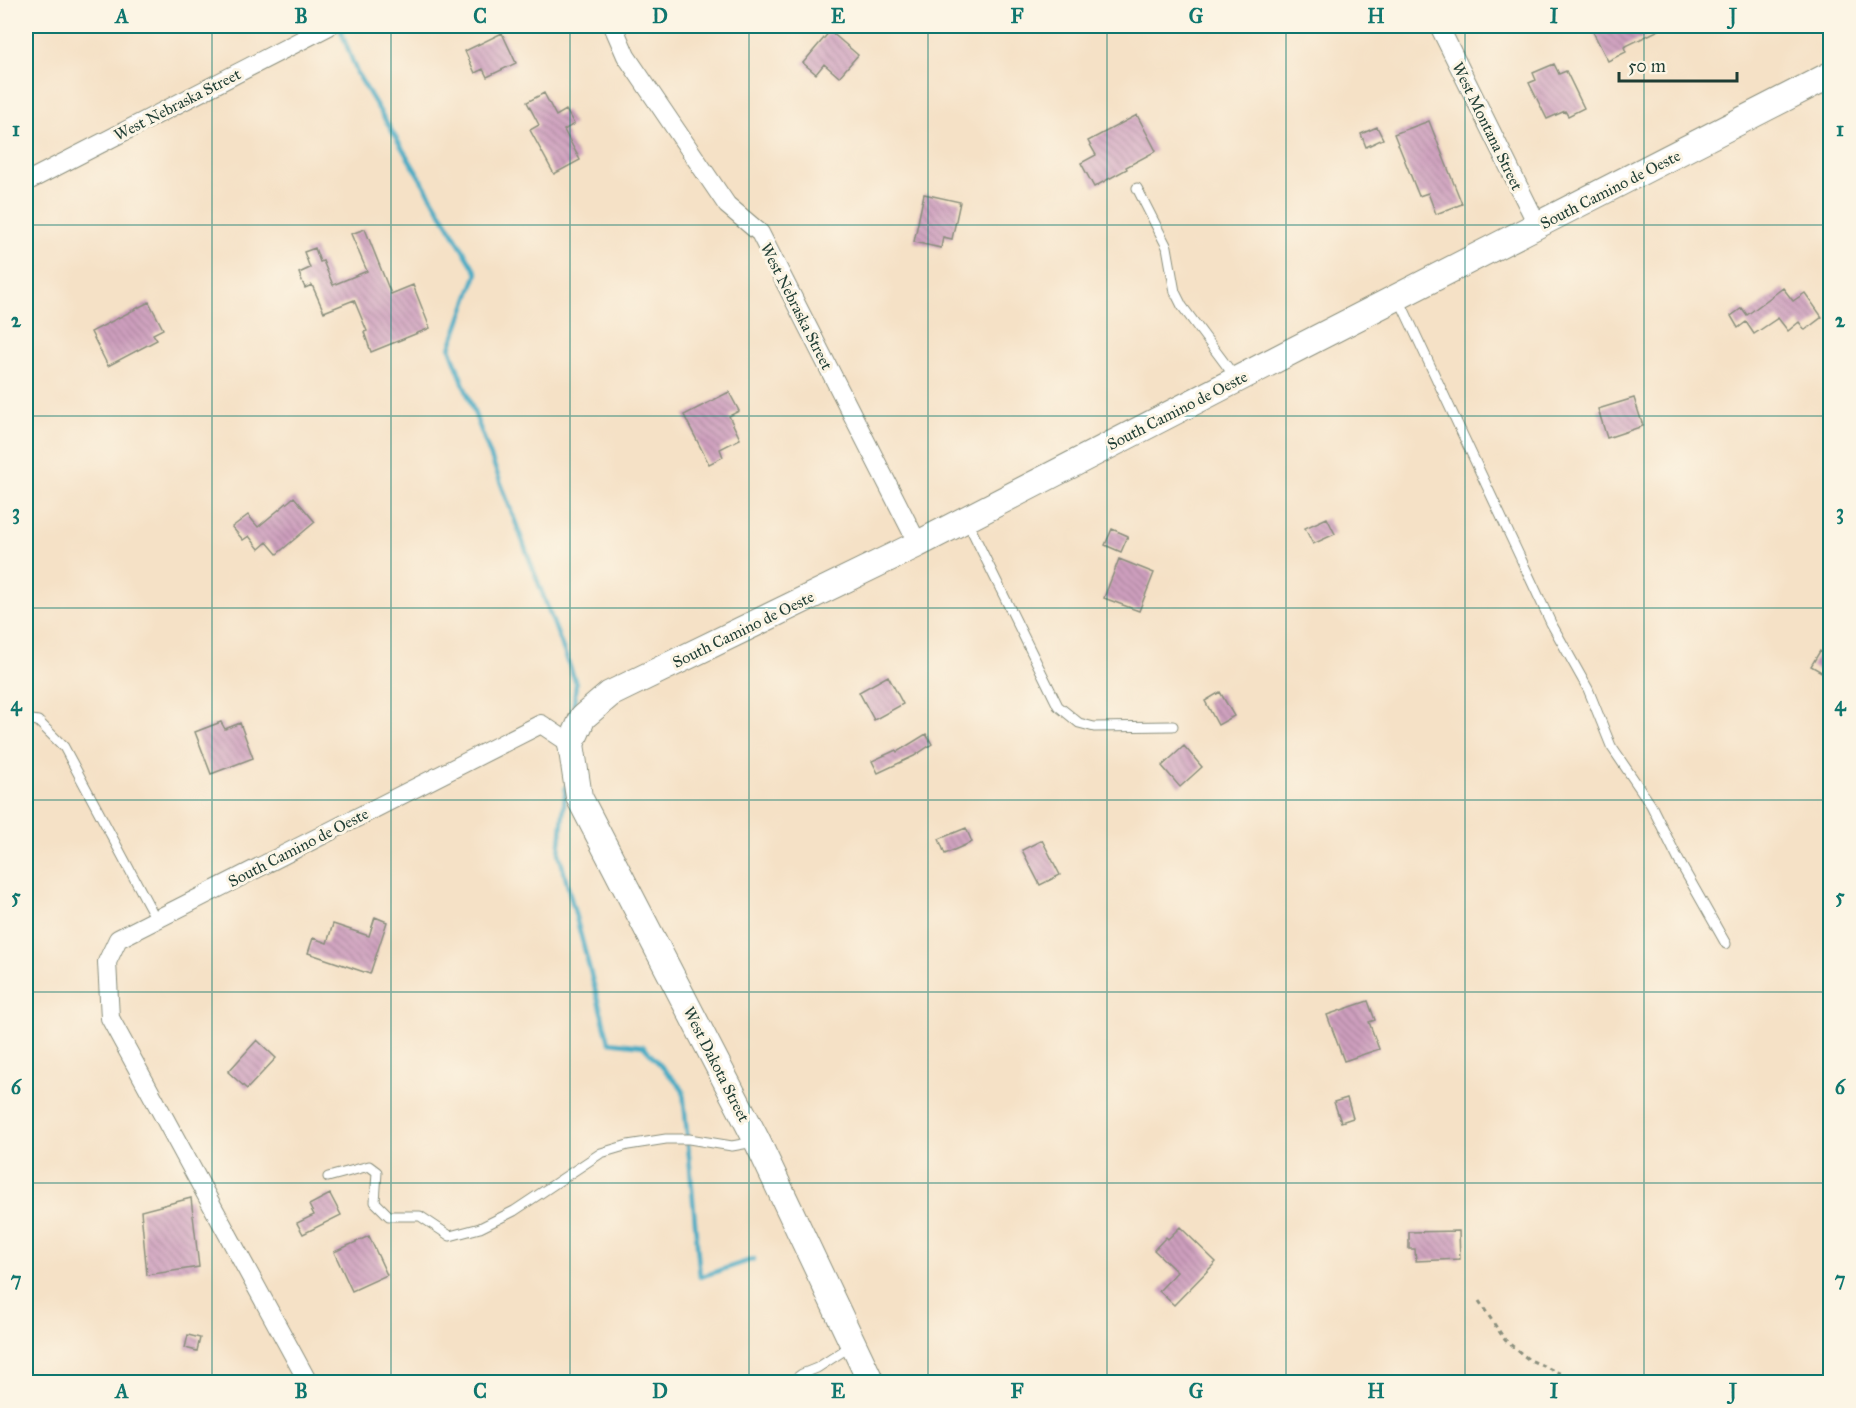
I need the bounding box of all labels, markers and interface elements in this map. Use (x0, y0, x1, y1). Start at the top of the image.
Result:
text: A (113, 4, 129, 28)
text: B (294, 4, 308, 28)
text: C (473, 4, 487, 28)
text: D (652, 4, 668, 28)
text: E (831, 4, 846, 28)
text: F (1010, 4, 1024, 28)
text: G (1189, 4, 1204, 28)
text: H (1367, 4, 1385, 28)
text: I (1550, 4, 1559, 28)
text: J (1726, 4, 1738, 30)
scale bar (1619, 45, 1738, 83)
text: 50 m (1628, 55, 1666, 77)
street label: West Montana Street (1448, 59, 1527, 194)
street label: West Nebraska Street (111, 64, 244, 145)
text: 1 (12, 117, 20, 141)
text: 1 (1836, 117, 1844, 141)
street label: South Camino de Oeste (1537, 146, 1684, 233)
street label: West Nebraska Street (756, 240, 837, 373)
text: 2 (11, 308, 22, 332)
text: 2 (1835, 308, 1846, 332)
street label: South Camino de Oeste (1104, 367, 1251, 454)
text: 3 (12, 500, 20, 525)
text: 3 (1836, 500, 1844, 525)
street label: South Camino de Oeste (669, 587, 817, 672)
text: 4 (10, 692, 22, 717)
text: 4 (1834, 692, 1846, 717)
street label: South Camino de Oeste (225, 804, 372, 891)
text: 5 (11, 884, 21, 908)
text: 5 (1835, 884, 1845, 908)
street label: West Dakota Street (679, 1004, 754, 1125)
text: 6 (11, 1075, 23, 1099)
text: 6 (1835, 1075, 1847, 1099)
text: 7 (11, 1267, 22, 1291)
text: 7 (1835, 1267, 1846, 1291)
text: A (113, 1379, 129, 1403)
text: B (294, 1379, 308, 1403)
text: C (473, 1379, 487, 1403)
text: D (652, 1379, 668, 1403)
text: E (831, 1379, 846, 1403)
text: F (1010, 1379, 1024, 1403)
text: G (1189, 1379, 1204, 1403)
text: H (1367, 1379, 1385, 1403)
text: I (1550, 1379, 1559, 1403)
text: J (1726, 1379, 1738, 1405)

